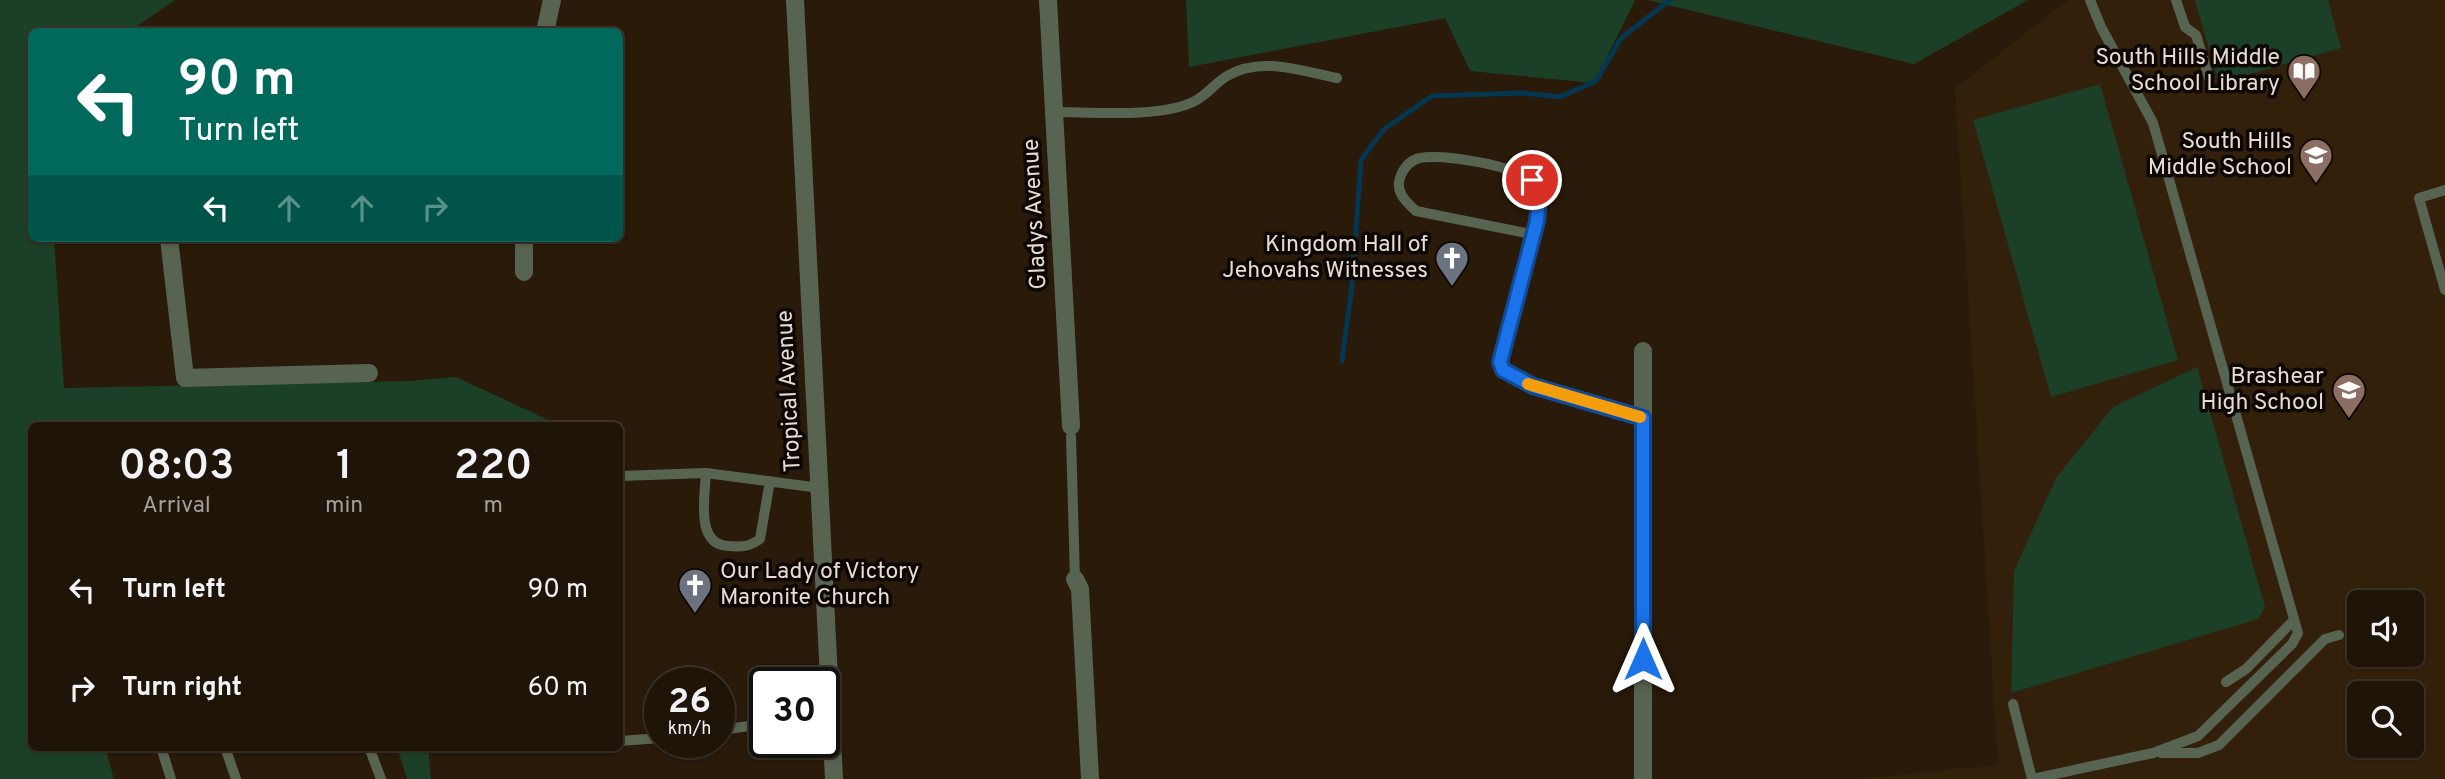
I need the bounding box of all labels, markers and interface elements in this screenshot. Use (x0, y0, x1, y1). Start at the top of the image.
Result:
place label: South Hills Middle School Library (2095, 44, 2280, 99)
text: 90 m (178, 51, 296, 113)
library icon: South Hills Middle School Library (2285, 52, 2323, 101)
icon: left (63, 56, 154, 147)
text: Turn left (178, 112, 299, 152)
place label: South Hills Middle School (2148, 128, 2292, 183)
school or university icon: South Hills Middle School (2297, 136, 2335, 185)
street label: Gladys Avenue (1018, 138, 1054, 290)
pin (1502, 150, 1562, 210)
icon: arrive (1513, 161, 1551, 199)
icon: left (197, 189, 235, 227)
icon: ahead (270, 189, 308, 227)
icon: ahead (343, 189, 381, 227)
icon: right (416, 189, 454, 227)
place label: Kingdom Hall of Jehovahs Witnesses (1222, 231, 1428, 286)
church icon: Kingdom Hall of Jehovahs Witnesses (1433, 239, 1471, 288)
street label: Tropical Avenue (771, 309, 809, 473)
place label: Brashear High School (2201, 363, 2324, 418)
school or university icon: Brashear High School (2330, 371, 2368, 420)
text: 08:03 (118, 441, 235, 494)
text: 1 (336, 441, 352, 494)
text: 220 (454, 441, 533, 494)
text: Arrival (142, 492, 211, 521)
text: min (325, 492, 363, 521)
text: m (483, 492, 503, 521)
place label: Our Lady of Victory Maronite Church (720, 558, 919, 613)
church icon: Our Lady of Victory Maronite Church (676, 566, 714, 615)
icon: left (63, 571, 101, 609)
text: Turn left (122, 574, 226, 607)
text: 90 m (528, 574, 588, 607)
map controls (2347, 590, 2424, 758)
button: sound (2347, 590, 2424, 667)
position arrow (1606, 622, 1680, 696)
speed limit sign: 30 (749, 667, 840, 758)
icon: right (63, 669, 101, 707)
text: Turn right (122, 672, 242, 705)
text: 60 m (528, 672, 588, 705)
text: 26 (668, 681, 711, 725)
button: search (2347, 681, 2424, 758)
text: km/h (668, 718, 711, 741)

